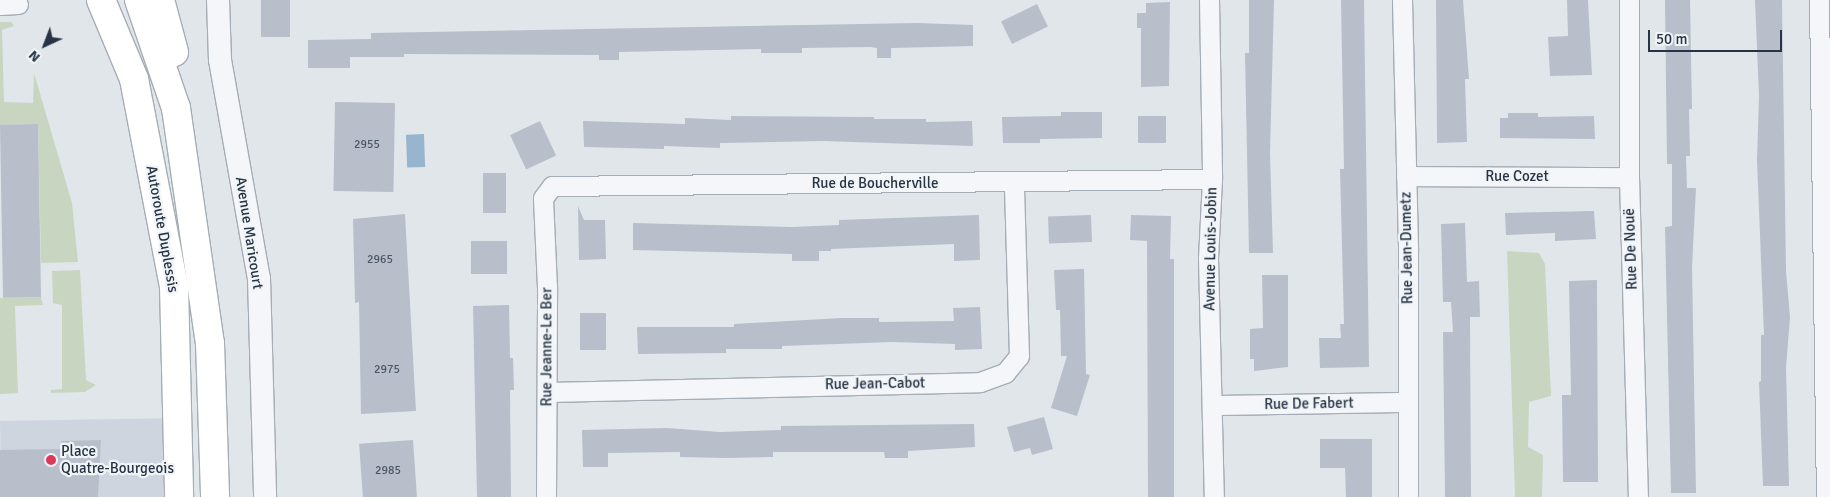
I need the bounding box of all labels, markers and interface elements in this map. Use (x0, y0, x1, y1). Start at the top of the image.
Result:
north arrow (20, 20, 70, 70)
scale bar (1650, 20, 1784, 52)
text: 50 m (1656, 30, 1687, 48)
text: N (25, 47, 44, 66)
house number: 2955 (354, 138, 380, 152)
street label: Autoroute Duplessis (142, 164, 182, 294)
street label: Rue Cozet (1485, 168, 1549, 186)
street label: Avenue Maricourt (231, 175, 267, 291)
street label: Rue de Boucherville (812, 175, 938, 193)
street label: Avenue Louis-Jobin (1201, 187, 1221, 311)
street label: Rue Jean-Dumetz (1397, 192, 1417, 304)
street label: Rue De Nouë (1621, 208, 1641, 290)
house number: 2965 (367, 253, 393, 267)
street label: Rue Jeanne-Le Ber (538, 288, 556, 406)
house number: 2975 (374, 363, 400, 377)
street label: Rue Jean-Cabot (825, 374, 925, 394)
street label: Rue De Fabert (1264, 394, 1354, 414)
place label: Place Quatre-Bourgeois (61, 442, 174, 477)
marker: Place Quatre-Bourgeois (45, 454, 57, 466)
house number: 2985 (375, 464, 401, 478)

